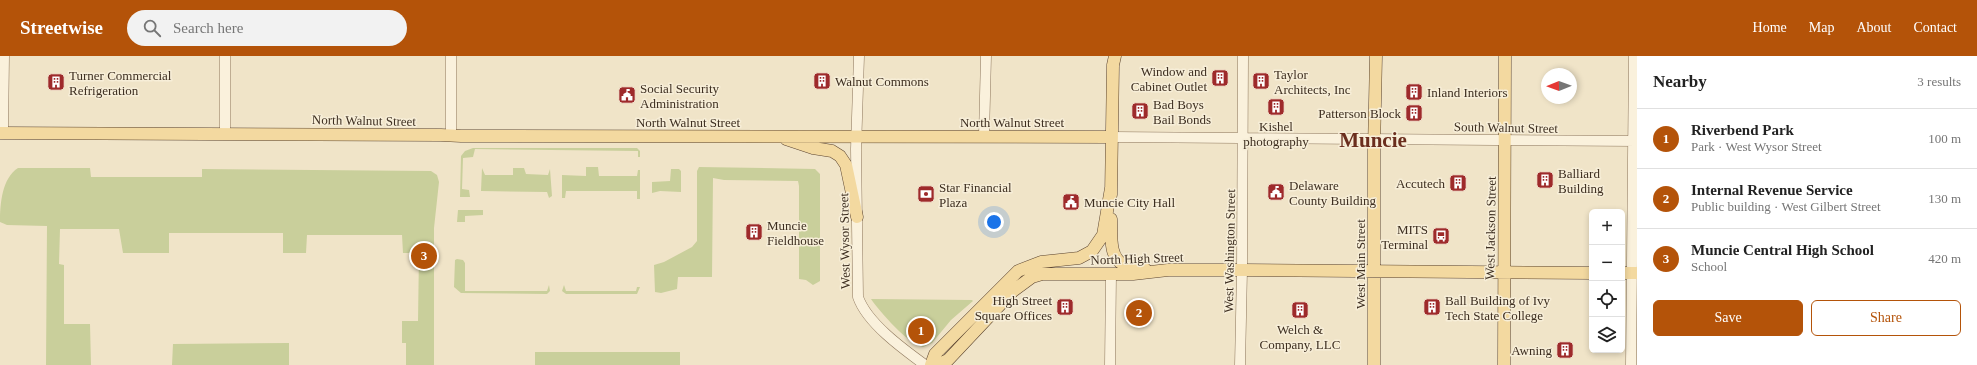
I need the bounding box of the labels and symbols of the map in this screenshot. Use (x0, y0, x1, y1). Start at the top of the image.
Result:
place label: Window and Cabinet Outlet (1131, 64, 1207, 94)
place label: Taylor Architects, Inc (1274, 67, 1351, 97)
place label: Turner Commercial Refrigeration (69, 68, 172, 98)
building icon: Window and Cabinet Outlet (1210, 68, 1230, 88)
north arrow (1541, 68, 1577, 104)
building icon: Walnut Commons (812, 71, 832, 91)
building icon: Taylor Architects, Inc (1251, 71, 1271, 91)
building icon: Turner Commercial Refrigeration (46, 72, 66, 92)
place label: Walnut Commons (835, 74, 929, 89)
place label: Social Security Administration (640, 81, 720, 111)
building icon: Inland Interiors (1404, 82, 1424, 102)
public building icon: Social Security Administration (617, 85, 637, 105)
place label: Inland Interiors (1427, 85, 1508, 100)
place label: Bad Boys Bail Bonds (1153, 97, 1211, 127)
building icon: Kishel photography (1266, 97, 1286, 117)
building icon: Bad Boys Bail Bonds (1130, 101, 1150, 121)
building icon: Patterson Block (1404, 103, 1424, 123)
place label: Patterson Block (1318, 106, 1401, 121)
street label: North Walnut Street (312, 112, 417, 129)
street label: North Walnut Street (636, 115, 740, 130)
street label: North Walnut Street (960, 115, 1064, 130)
place label: Kishel photography (1243, 119, 1309, 149)
street label: South Walnut Street (1454, 119, 1559, 136)
district label: Muncie (1339, 128, 1407, 152)
place label: Balliard Building (1558, 166, 1604, 196)
building icon: Balliard Building (1535, 170, 1555, 190)
building icon: Accutech (1448, 173, 1468, 193)
place label: Accutech (1396, 176, 1445, 191)
street label: West Jackson Street (1482, 176, 1499, 280)
place label: Delaware County Building (1289, 178, 1377, 208)
place label: Star Financial Plaza (939, 180, 1012, 210)
public building icon: Delaware County Building (1266, 182, 1286, 202)
bank icon: Star Financial Plaza (916, 184, 936, 204)
street label: West Washington Street (1221, 188, 1238, 313)
street label: West Wysor Street (836, 192, 853, 289)
public building icon: Muncie City Hall (1061, 192, 1081, 212)
place label: Muncie City Hall (1084, 195, 1175, 210)
your location (984, 212, 1004, 232)
place label: Muncie Fieldhouse (767, 218, 824, 248)
street label: West Main Street (1353, 219, 1368, 309)
building icon: Muncie Fieldhouse (744, 222, 764, 242)
place label: MITS Terminal (1381, 222, 1428, 252)
bus stop icon: MITS Terminal (1431, 226, 1451, 246)
pin: 3 (411, 241, 437, 271)
street label: North High Street (1090, 249, 1184, 268)
place label: High Street Square Offices (975, 293, 1052, 323)
place label: Ball Building of Ivy Tech State College (1445, 293, 1551, 323)
building icon: High Street Square Offices (1055, 297, 1075, 317)
building icon: Ball Building of Ivy Tech State College (1422, 297, 1442, 317)
pin: 2 (1126, 298, 1152, 328)
building icon: Welch & Company, LLC (1290, 300, 1310, 320)
pin: 1 (908, 316, 934, 346)
place label: Welch & Company, LLC (1260, 322, 1340, 352)
building icon: Awning (1555, 340, 1575, 360)
place label: Awning (1511, 343, 1552, 358)

